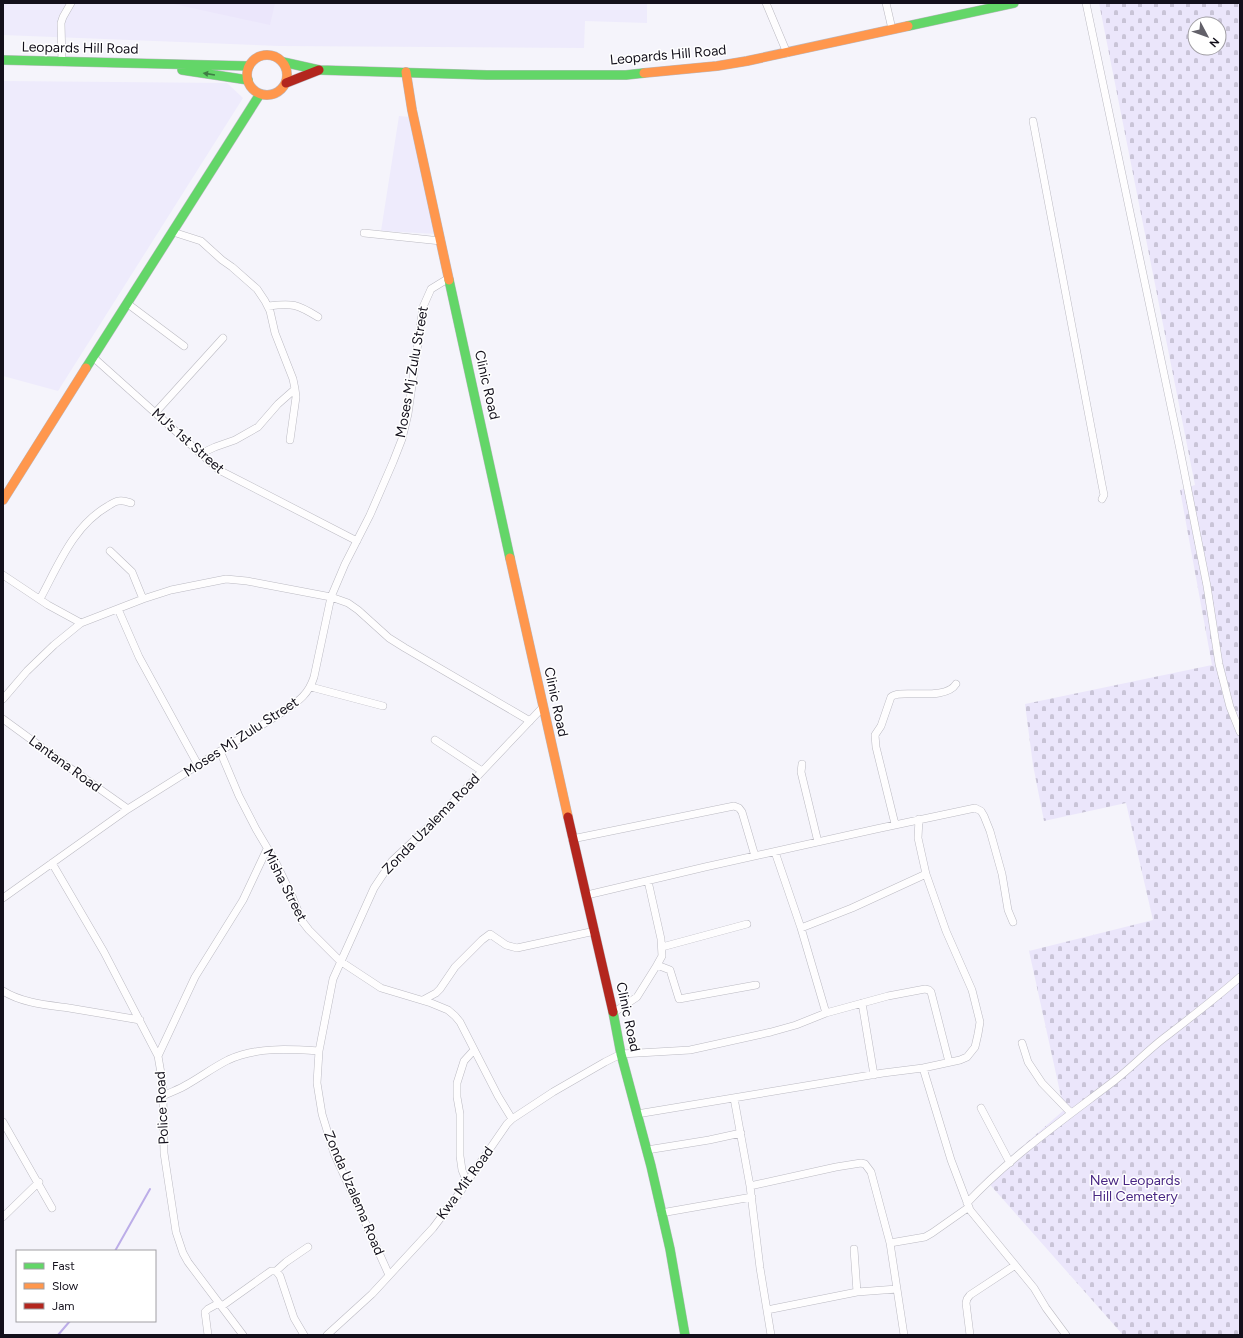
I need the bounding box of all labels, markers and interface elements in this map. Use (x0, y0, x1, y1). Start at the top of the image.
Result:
north arrow (1187, 16, 1227, 56)
text: N (1206, 35, 1222, 50)
street label: Leopards Hill Road (21, 38, 139, 58)
street label: Leopards Hill Road (609, 41, 727, 69)
one-way arrow (203, 71, 215, 77)
street label: Moses Mj Zulu Street (392, 305, 432, 439)
street label: Clinic Road (471, 349, 503, 421)
street label: MJ’s 1st Street (148, 405, 228, 477)
street label: Clinic Road (540, 666, 572, 738)
street label: Moses Mj Zulu Street (180, 694, 302, 780)
street label: Lantana Road (26, 732, 104, 796)
street label: Zonda Uzalema Road (379, 770, 483, 878)
street label: Misha Street (259, 846, 311, 924)
street label: Clinic Road (612, 981, 644, 1053)
street label: Police Road (152, 1071, 172, 1145)
street label: Zonda Uzalema Road (320, 1128, 388, 1258)
street label: Kwa Mit Road (433, 1143, 497, 1223)
park label: New Leopards Hill Cemetery (1090, 1172, 1180, 1205)
legend (16, 1250, 156, 1322)
text: Fast (52, 1259, 75, 1273)
text: Slow (52, 1279, 79, 1293)
text: Jam (52, 1299, 75, 1313)

